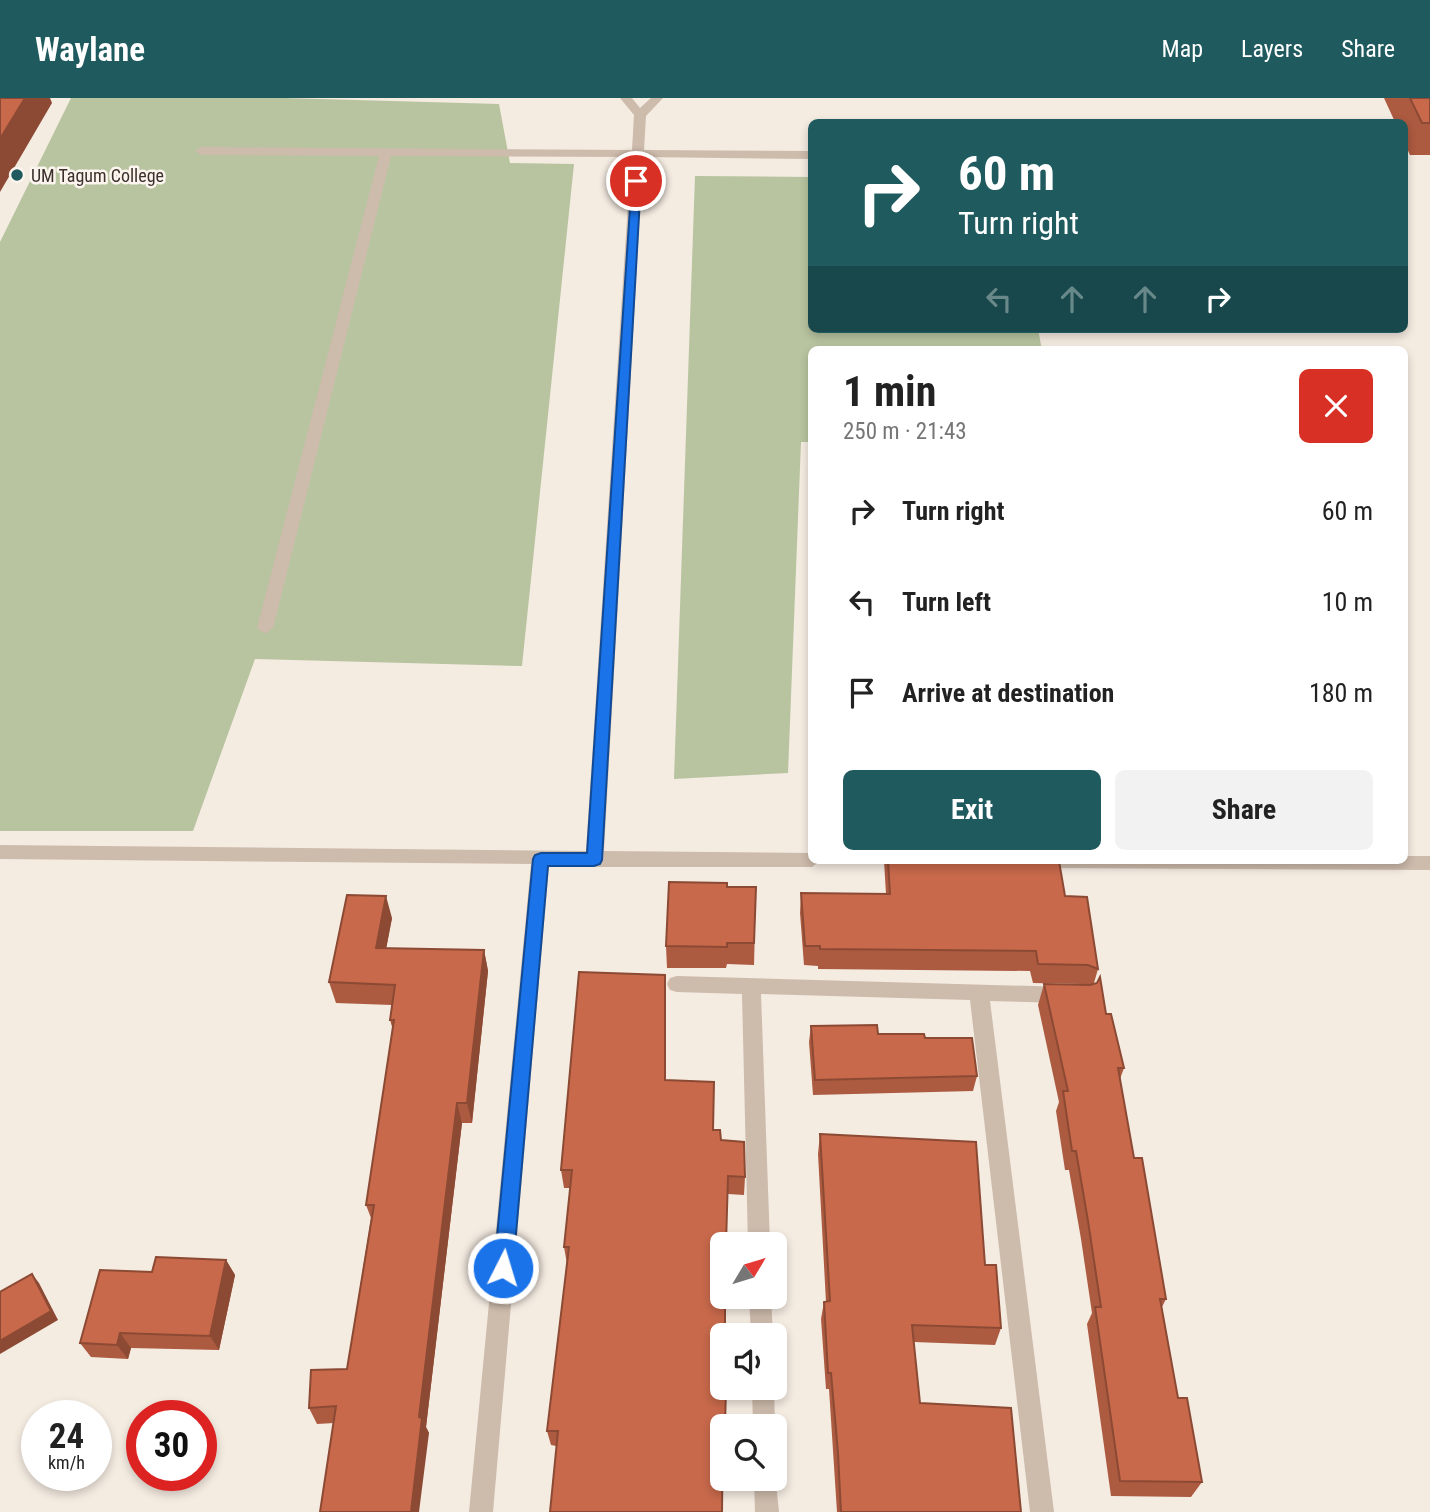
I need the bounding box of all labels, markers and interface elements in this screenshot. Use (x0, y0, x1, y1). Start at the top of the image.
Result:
text: Waylane (35, 30, 145, 69)
text: Map (1162, 35, 1203, 63)
text: Layers (1241, 35, 1303, 63)
text: Share (1341, 35, 1395, 63)
text: 60 m (958, 145, 1055, 202)
icon: right (843, 147, 934, 238)
pin (606, 151, 666, 211)
icon: arrive (617, 162, 655, 200)
place label: UM Tagum College (31, 165, 164, 186)
marker: UM Tagum College (9, 167, 25, 183)
text: Turn right (958, 204, 1079, 242)
icon: left (980, 280, 1018, 318)
icon: ahead (1053, 280, 1091, 318)
icon: ahead (1126, 280, 1164, 318)
icon: right (1199, 280, 1237, 318)
text: 1 min (843, 367, 936, 416)
button: close (1299, 369, 1373, 443)
text: 250 m · 21:43 (843, 418, 967, 445)
icon: right (843, 492, 881, 530)
text: Turn right (902, 496, 1004, 526)
text: 60 m (1322, 496, 1373, 526)
icon: left (843, 583, 881, 621)
text: Turn left (902, 587, 991, 617)
text: 10 m (1322, 587, 1373, 617)
icon: arrive (843, 674, 881, 712)
text: Arrive at destination (902, 678, 1114, 708)
text: 180 m (1309, 678, 1373, 708)
button: Exit (843, 770, 1101, 850)
button: Share (1115, 770, 1373, 850)
position arrow (466, 1231, 540, 1305)
north arrow (710, 1232, 788, 1309)
map controls (710, 1232, 787, 1491)
button: sound (710, 1323, 787, 1400)
speed limit sign: 30 (126, 1400, 217, 1491)
button: search (710, 1414, 787, 1491)
text: 24 (49, 1416, 84, 1457)
text: km/h (48, 1452, 85, 1473)

